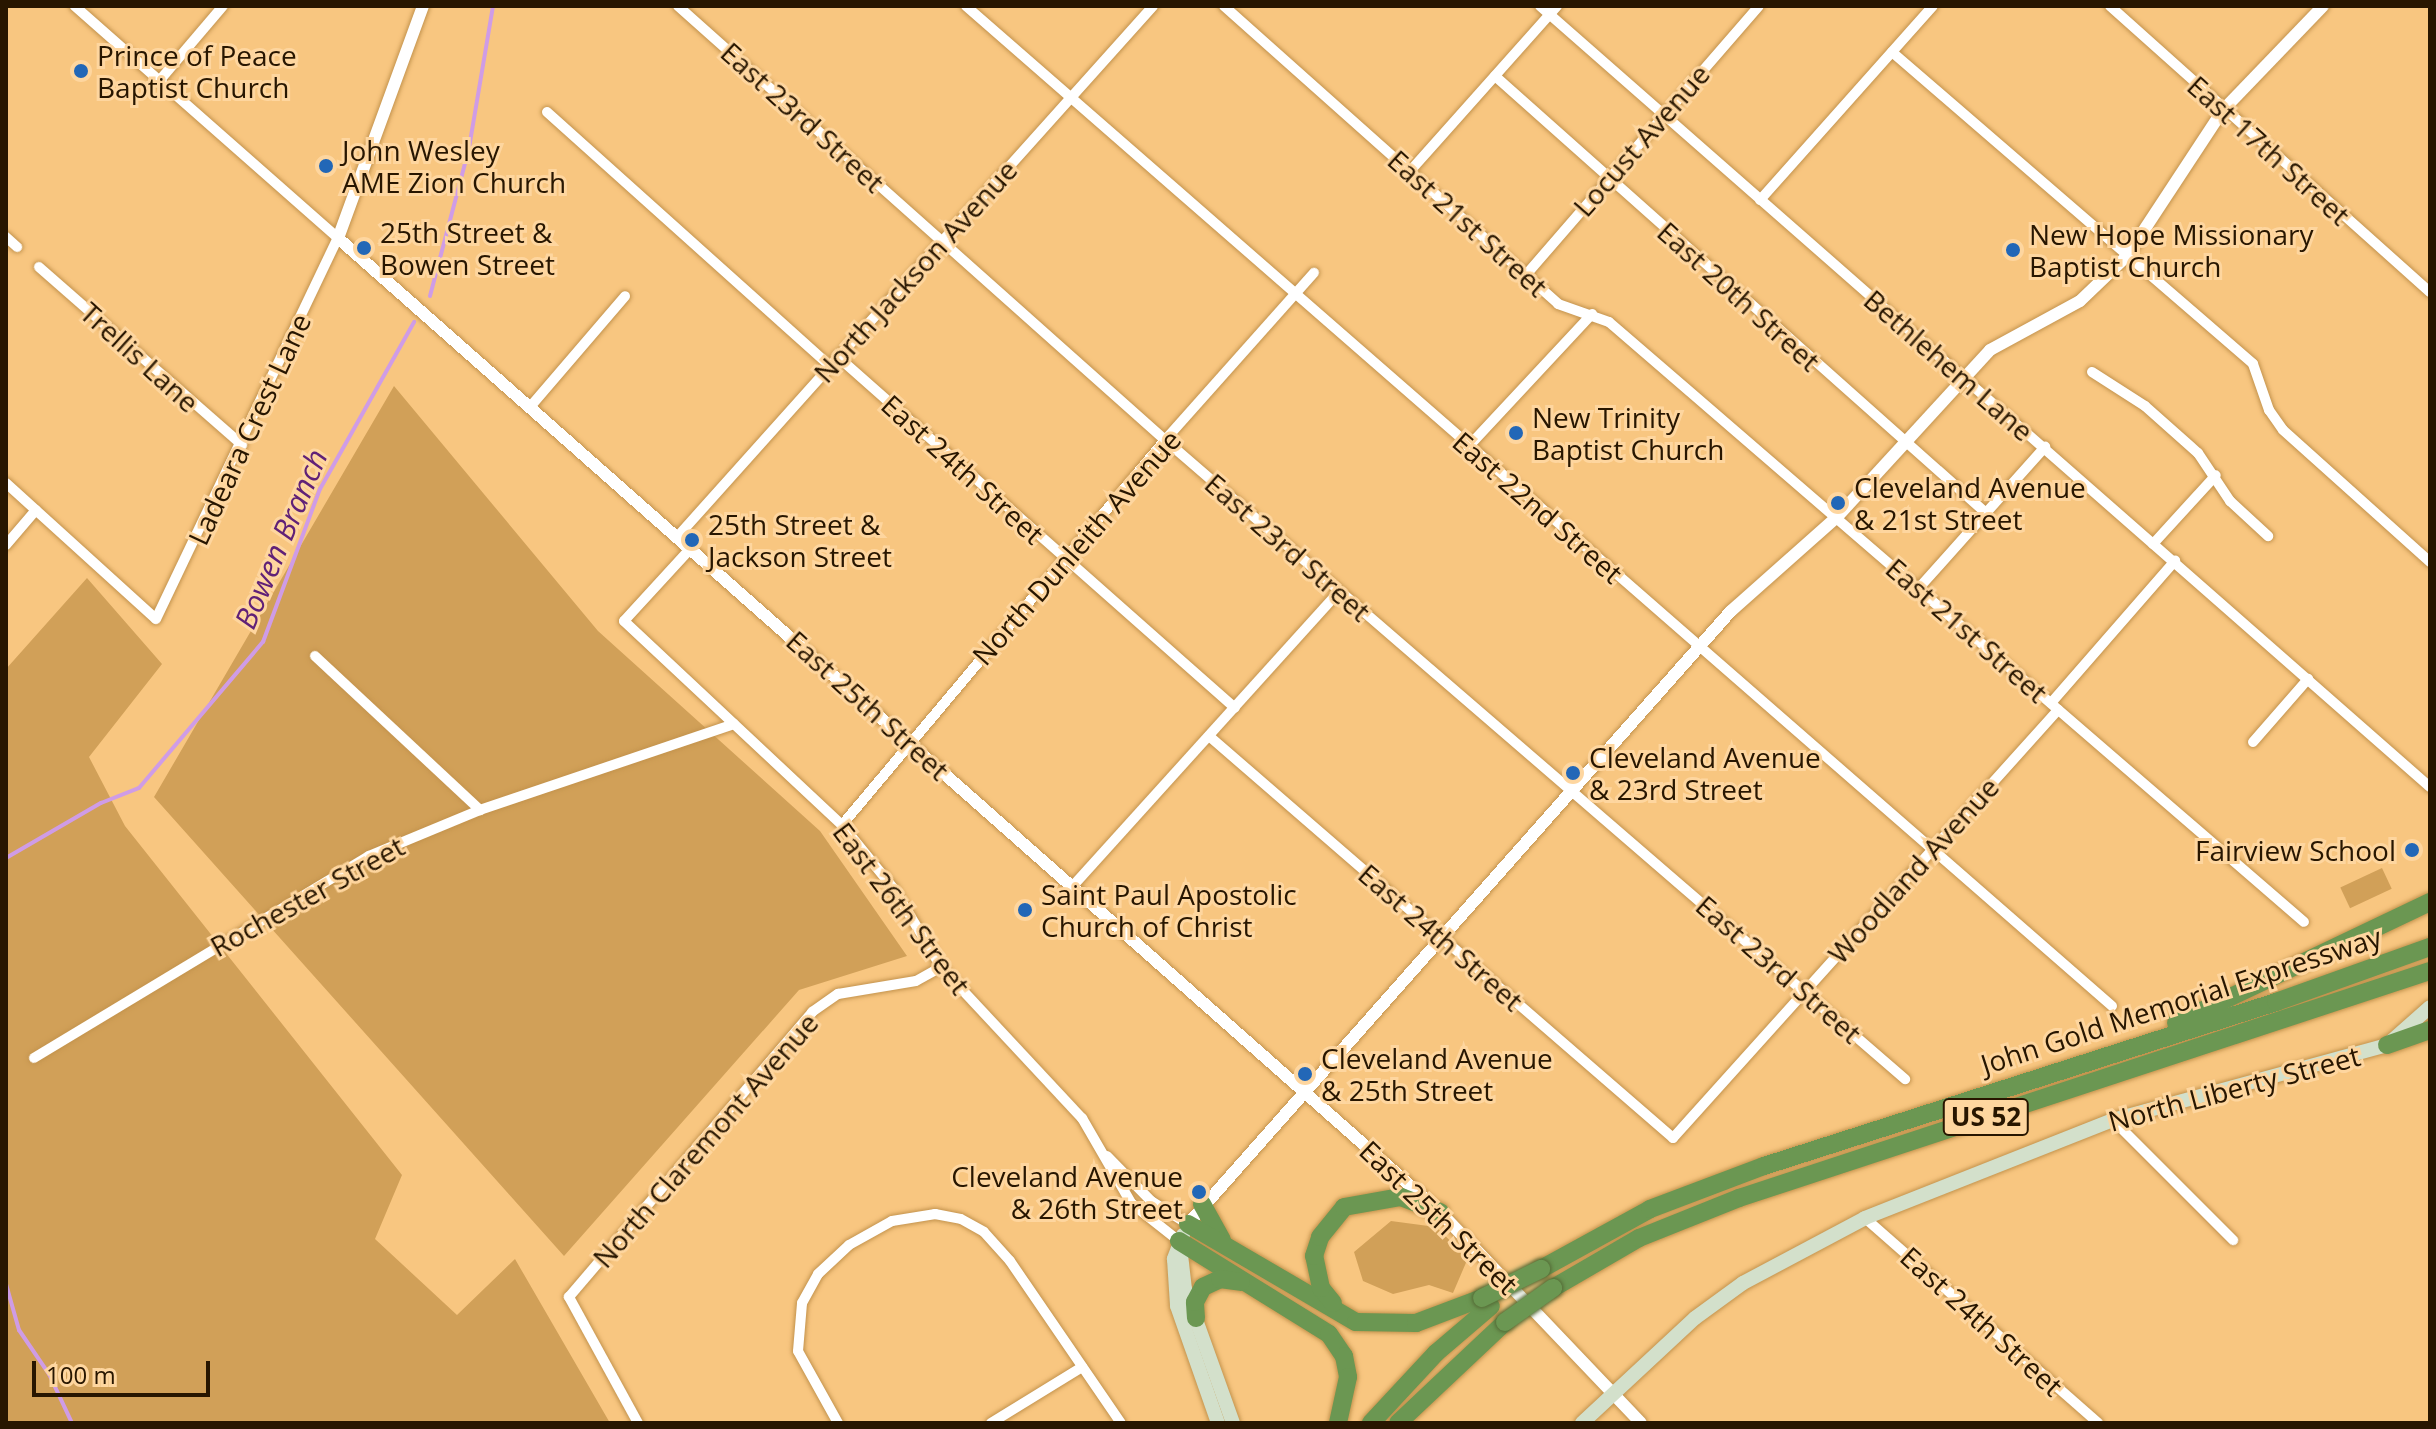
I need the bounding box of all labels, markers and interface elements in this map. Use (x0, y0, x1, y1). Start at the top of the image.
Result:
street label: East 23rd Street (715, 35, 891, 199)
place label: Prince of Peace Baptist Church (97, 38, 297, 104)
street label: Locust Avenue (1566, 57, 1716, 223)
marker: Prince of Peace Baptist Church (72, 62, 90, 80)
street label: East 17th Street (2181, 68, 2357, 232)
place label: John Wesley AME Zion Church (342, 133, 566, 199)
street label: East 21st Street (1382, 143, 1554, 303)
street label: North Jackson Avenue (806, 153, 1024, 389)
marker: John Wesley AME Zion Church (317, 157, 335, 175)
street label: East 20th Street (1651, 214, 1827, 378)
place label: 25th Street & Bowen Street (380, 215, 555, 281)
place label: New Hope Missionary Baptist Church (2029, 217, 2313, 283)
marker: 25th Street & Bowen Street (355, 239, 373, 257)
marker: New Hope Missionary Baptist Church (2004, 241, 2022, 259)
street label: Bethlehem Lane (1858, 282, 2040, 448)
street label: Trellis Lane (74, 295, 206, 419)
street label: Ladeara Crest Lane (181, 308, 317, 550)
street label: East 24th Street (875, 387, 1051, 551)
place label: New Trinity Baptist Church (1532, 400, 1724, 466)
street label: North Dunleith Avenue (965, 423, 1187, 671)
street label: East 22nd Street (1446, 424, 1630, 590)
marker: New Trinity Baptist Church (1507, 424, 1525, 442)
water label: Bowen Branch (227, 444, 335, 634)
street label: East 23rd Street (1199, 466, 1377, 628)
place label: Cleveland Avenue & 21st Street (1854, 470, 2086, 536)
marker: Cleveland Avenue & 21st Street (1829, 494, 1847, 512)
place label: 25th Street & Jackson Street (708, 507, 892, 573)
marker: 25th Street & Jackson Street (683, 531, 701, 549)
street label: East 21st Street (1880, 551, 2054, 709)
street label: East 25th Street (780, 623, 956, 787)
place label: Cleveland Avenue & 23rd Street (1589, 740, 1821, 806)
marker: Cleveland Avenue & 23rd Street (1564, 764, 1582, 782)
street label: Woodland Avenue (1821, 770, 2005, 970)
street label: East 26th Street (826, 815, 978, 1001)
street label: Rochester Street (204, 829, 410, 963)
place label: Fairview School (2195, 833, 2396, 867)
marker: Fairview School (2403, 841, 2421, 859)
street label: East 24th Street (1352, 857, 1530, 1017)
place label: Saint Paul Apostolic Church of Christ (1041, 877, 1297, 943)
street label: East 23rd Street (1690, 888, 1868, 1050)
marker: Saint Paul Apostolic Church of Christ (1016, 901, 1034, 919)
street label: John Gold Memorial Expressway (1976, 919, 2386, 1081)
street label: North Claremont Avenue (585, 1006, 825, 1274)
street label: North Liberty Street (2104, 1038, 2364, 1138)
place label: Cleveland Avenue & 25th Street (1321, 1041, 1553, 1107)
marker: Cleveland Avenue & 25th Street (1296, 1065, 1314, 1083)
road number: US 52 (1942, 1095, 2030, 1139)
street label: East 25th Street (1353, 1133, 1525, 1301)
place label: Cleveland Avenue & 26th Street (951, 1159, 1183, 1225)
marker: Cleveland Avenue & 26th Street (1190, 1183, 1208, 1201)
street label: East 24th Street (1894, 1239, 2070, 1403)
scale bar (36, 1345, 214, 1395)
text: 100 m (46, 1358, 116, 1391)

